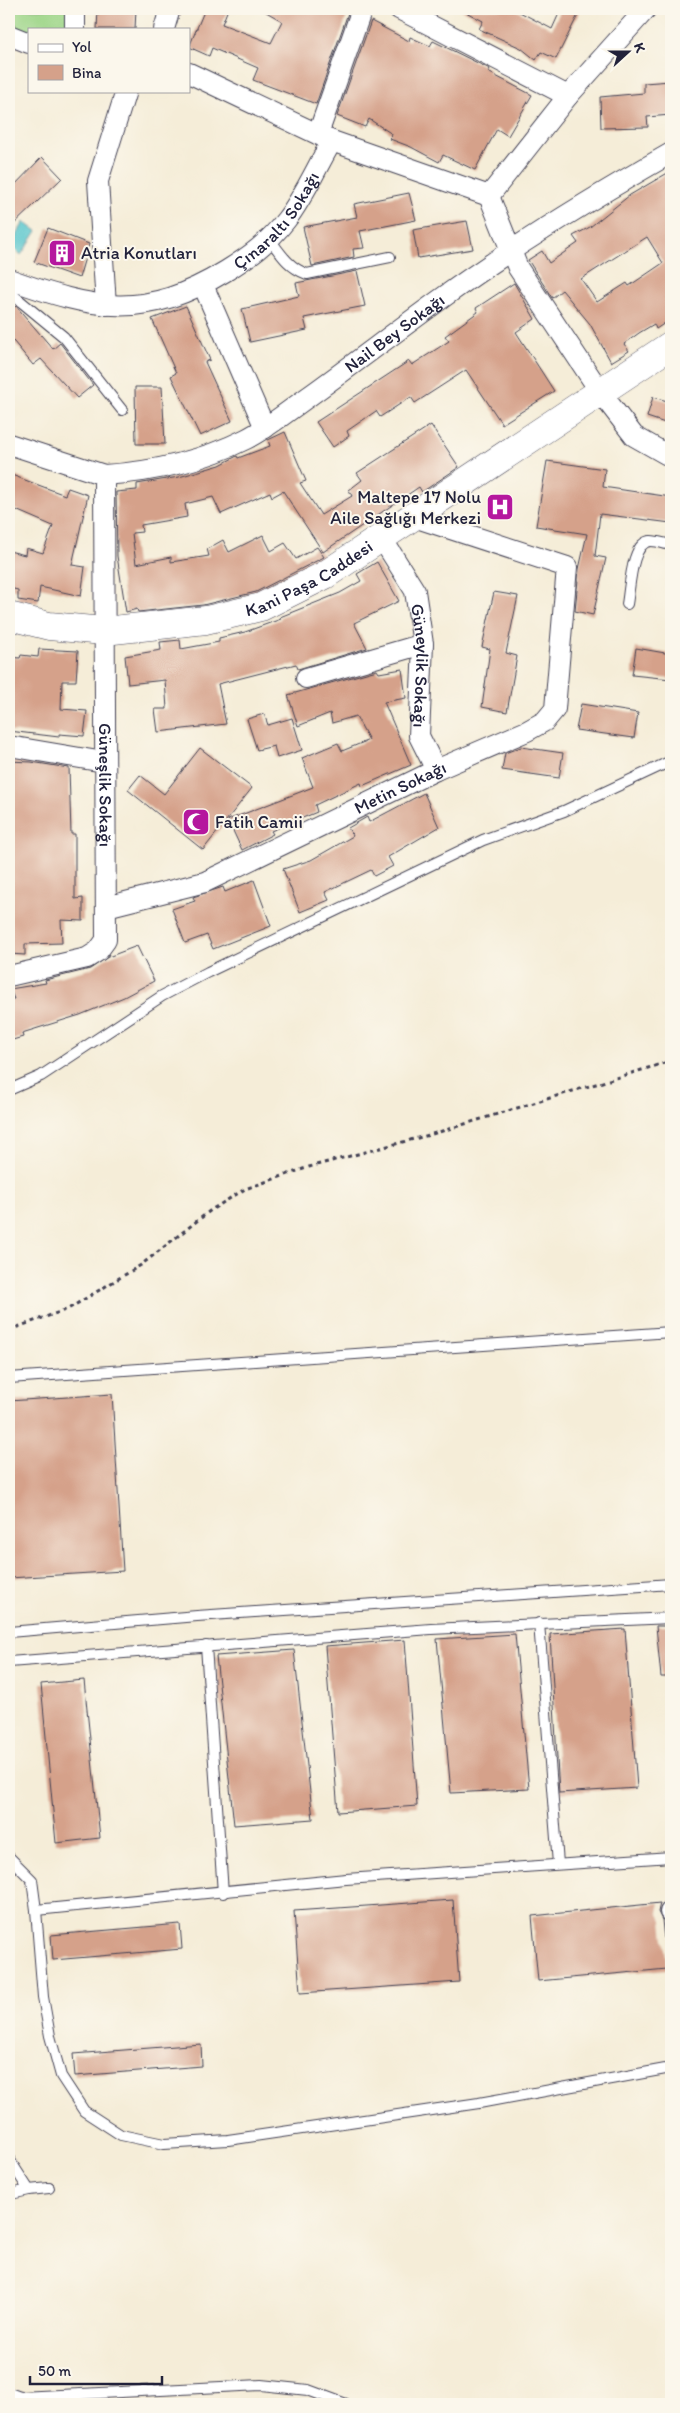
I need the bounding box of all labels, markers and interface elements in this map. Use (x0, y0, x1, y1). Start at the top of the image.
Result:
legend (28, 28, 190, 92)
north arrow (602, 28, 652, 78)
text: Yol (72, 38, 92, 56)
text: K (630, 40, 650, 56)
text: Bina (72, 64, 102, 82)
street label: Çınaraltı Sokağı (229, 168, 324, 274)
building icon: Atria Konutları (47, 238, 77, 268)
place label: Atria Konutları (81, 242, 197, 264)
street label: Nail Bey Sokağı (340, 289, 449, 378)
place label: Maltepe 17 Nolu Aile Sağlığı Merkezi (330, 486, 481, 529)
hospital icon: Maltepe 17 Nolu Aile Sağlığı Merkezi (485, 492, 515, 522)
street label: Kani Paşa Caddesi (243, 535, 377, 621)
street label: Güneylik Sokağı (406, 602, 434, 728)
street label: Güneşlik Sokağı (94, 723, 117, 847)
street label: Metin Sokağı (351, 756, 450, 819)
mosque icon: Fatih Camii (181, 807, 211, 837)
place label: Fatih Camii (215, 811, 303, 833)
scale bar (30, 2353, 162, 2385)
text: 50 m (38, 2362, 71, 2380)

